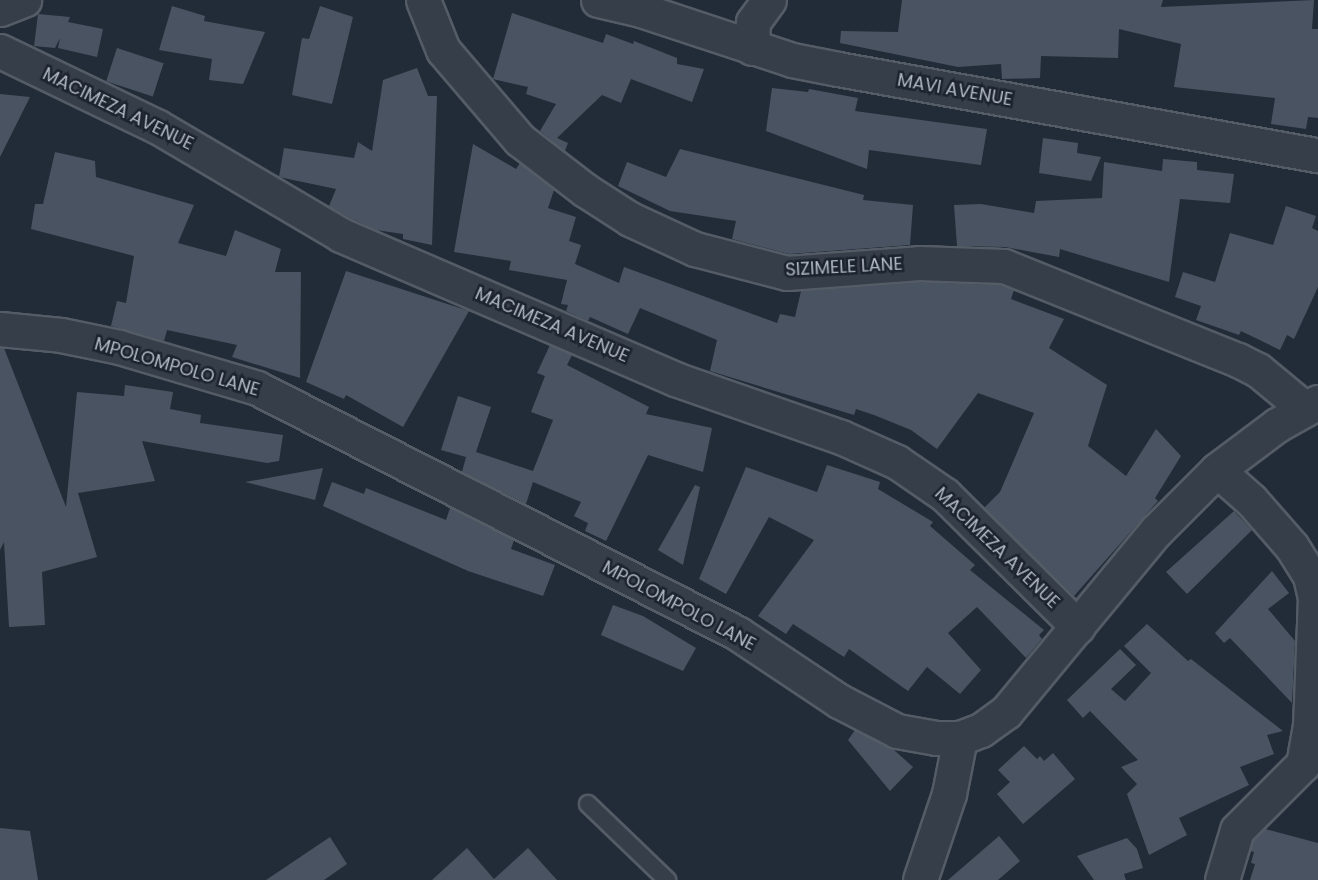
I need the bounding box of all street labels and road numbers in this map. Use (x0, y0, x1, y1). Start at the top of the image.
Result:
street label: MACIMEZA AVENUE (39, 63, 197, 155)
street label: MAVI AVENUE (896, 69, 1014, 111)
street label: SIZIMELE LANE (785, 253, 903, 281)
street label: MACIMEZA AVENUE (472, 283, 632, 367)
street label: MPOLOMPOLO LANE (92, 333, 262, 401)
street label: MACIMEZA AVENUE (930, 483, 1064, 613)
street label: MPOLOMPOLO LANE (599, 556, 759, 656)

